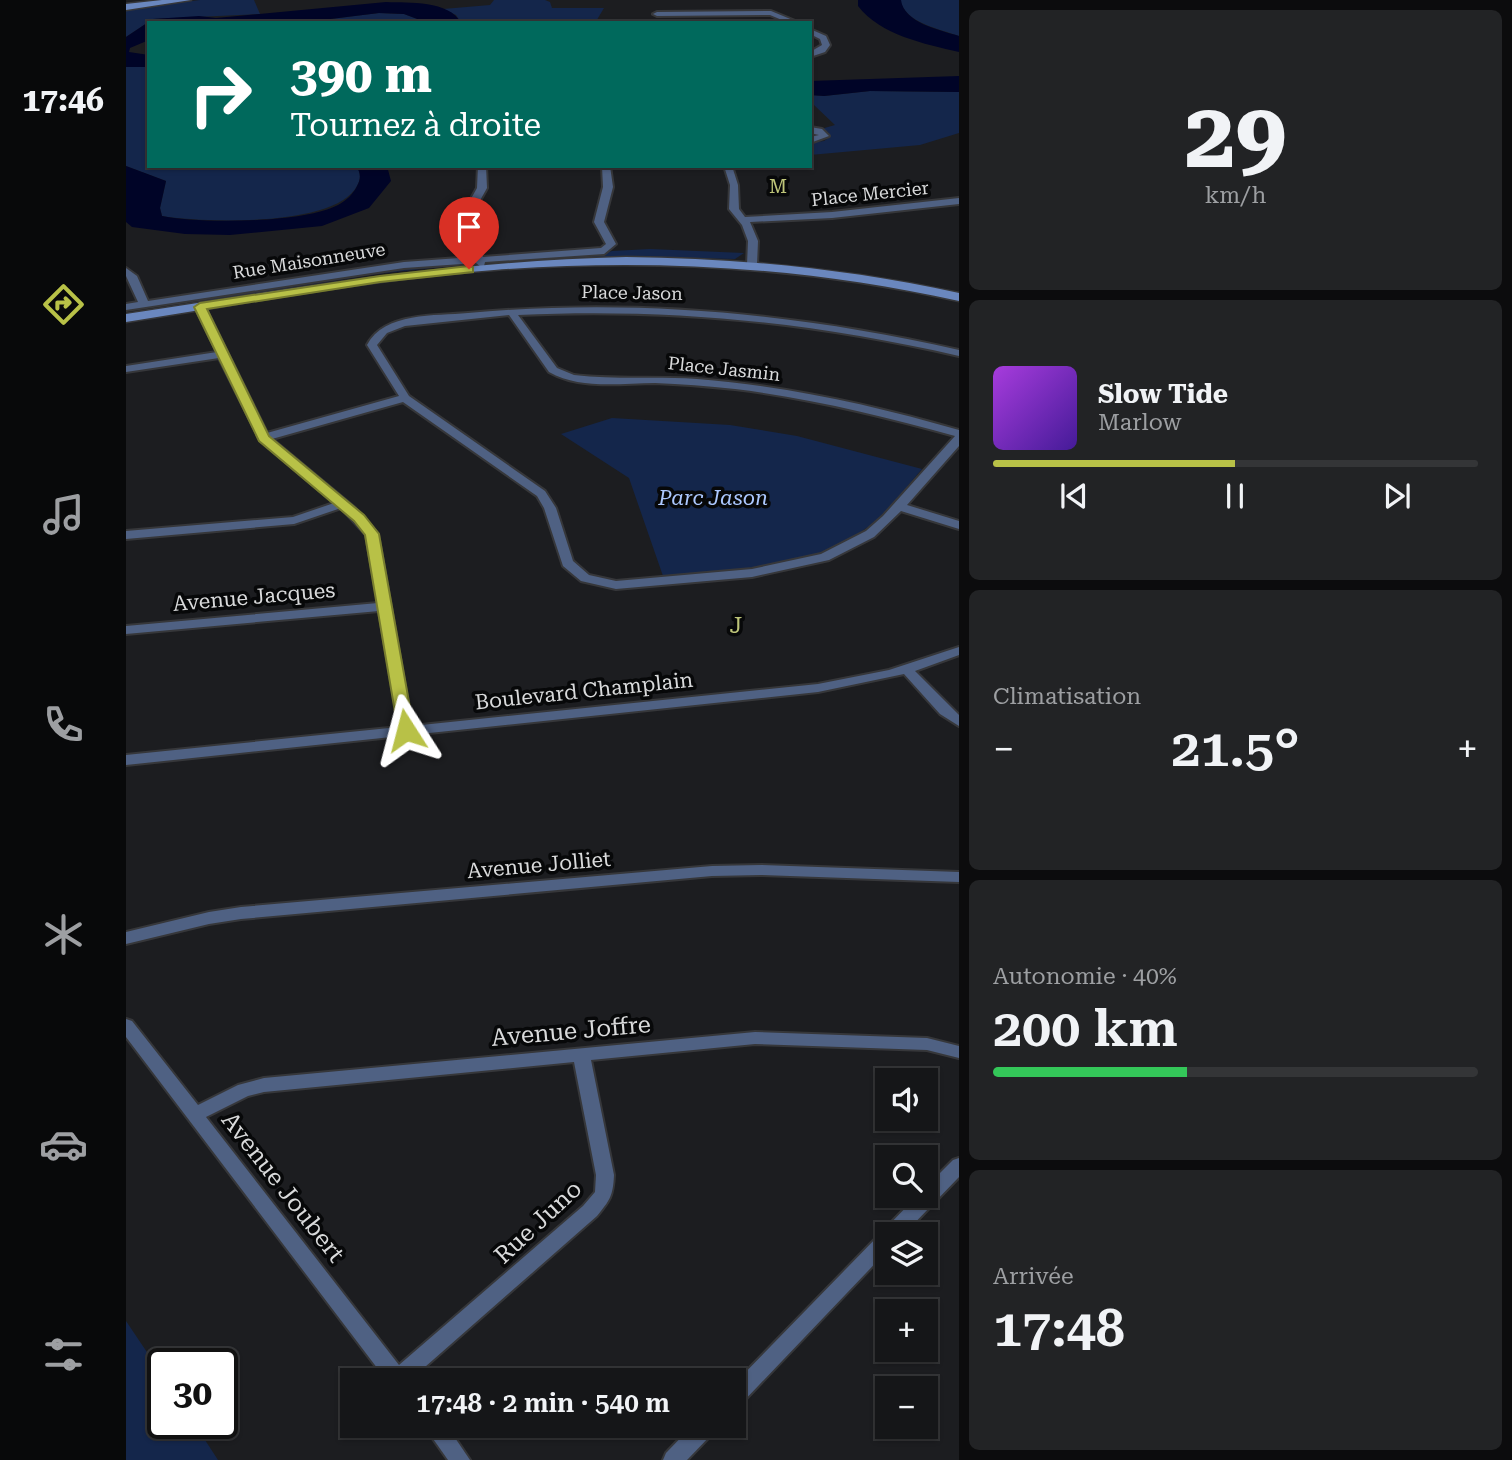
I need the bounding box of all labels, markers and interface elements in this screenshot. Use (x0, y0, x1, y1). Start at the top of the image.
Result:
text: 390 m (290, 47, 432, 104)
icon: right (175, 49, 266, 140)
text: 17:46 (22, 81, 104, 119)
text: 29 (1185, 83, 1286, 189)
text: Tournez à droite (290, 106, 541, 144)
district label: M (769, 175, 789, 198)
street label: Place Mercier (810, 177, 930, 210)
text: km/h (1205, 182, 1266, 209)
pin (439, 197, 499, 269)
icon: arrive (450, 208, 488, 246)
street label: Rue Maisonneuve (231, 238, 387, 283)
icon: directions (39, 280, 88, 329)
street label: Place Jason (581, 281, 683, 304)
street label: Place Jasmin (667, 352, 782, 385)
text: Slow Tide (1098, 379, 1228, 409)
text: Marlow (1098, 409, 1181, 436)
icon: previous (1055, 477, 1093, 515)
icon: pause (1216, 477, 1254, 515)
icon: next (1378, 477, 1416, 515)
park label: Parc Jason (657, 486, 768, 510)
icon: music (39, 490, 88, 539)
street label: Avenue Jacques (172, 578, 336, 616)
district label: J (730, 612, 745, 639)
street label: Boulevard Champlain (474, 668, 695, 714)
text: Climatisation (993, 683, 1141, 710)
position arrow (369, 693, 443, 767)
icon: phone (39, 700, 88, 749)
text: 21.5° (1171, 718, 1300, 779)
text: − (993, 727, 1014, 771)
text: + (1457, 727, 1478, 771)
street label: Avenue Jolliet (466, 847, 612, 883)
icon: climate (39, 910, 88, 959)
text: Autonomie · 40% (993, 963, 1177, 990)
text: 200 km (993, 998, 1178, 1059)
street label: Avenue Joffre (490, 1010, 652, 1052)
map controls (875, 1068, 938, 1439)
button: sound (875, 1068, 938, 1131)
street label: Avenue Joubert (216, 1106, 350, 1268)
icon: car (39, 1120, 88, 1169)
button: search (875, 1145, 938, 1208)
street label: Rue Juno (489, 1175, 587, 1269)
button: layers (875, 1222, 938, 1285)
text: Arrivée (993, 1263, 1074, 1290)
text: 17:48 (993, 1298, 1125, 1359)
button: + (875, 1299, 938, 1362)
icon: filters (39, 1330, 88, 1379)
speed limit sign: 30 (147, 1348, 238, 1439)
button: − (875, 1376, 938, 1439)
text: 17:48 · 2 min · 540 m (416, 1388, 670, 1418)

